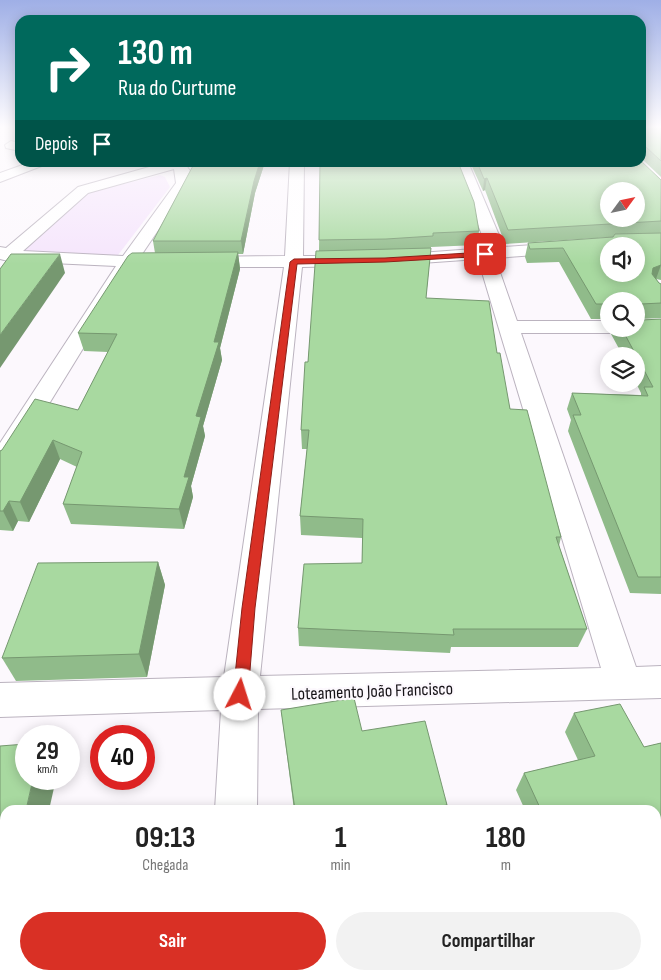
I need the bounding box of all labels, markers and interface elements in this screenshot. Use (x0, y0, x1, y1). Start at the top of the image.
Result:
text: 130 m (118, 32, 193, 75)
icon: right (35, 35, 100, 100)
text: Rua do Curtume (118, 75, 236, 102)
icon: arrive (88, 130, 116, 158)
text: Depois (35, 133, 78, 156)
north arrow (600, 182, 645, 228)
map controls (600, 182, 645, 392)
pin (464, 233, 506, 275)
button: sound (600, 237, 645, 282)
icon: arrive (471, 240, 499, 268)
button: search (600, 292, 645, 337)
button: layers (600, 347, 645, 392)
position arrow (213, 668, 265, 720)
street label: Loteamento João Francisco (291, 678, 453, 705)
speed limit sign: 40 (90, 725, 155, 790)
text: 29 (36, 736, 59, 767)
text: km/h (37, 762, 58, 777)
text: 09:13 (135, 820, 195, 856)
text: 1 (335, 820, 346, 856)
text: 180 (486, 820, 526, 856)
text: Chegada (142, 856, 188, 875)
text: min (331, 856, 351, 875)
text: m (501, 856, 511, 875)
button: Sair (20, 912, 326, 970)
button: Compartilhar (336, 912, 641, 970)

